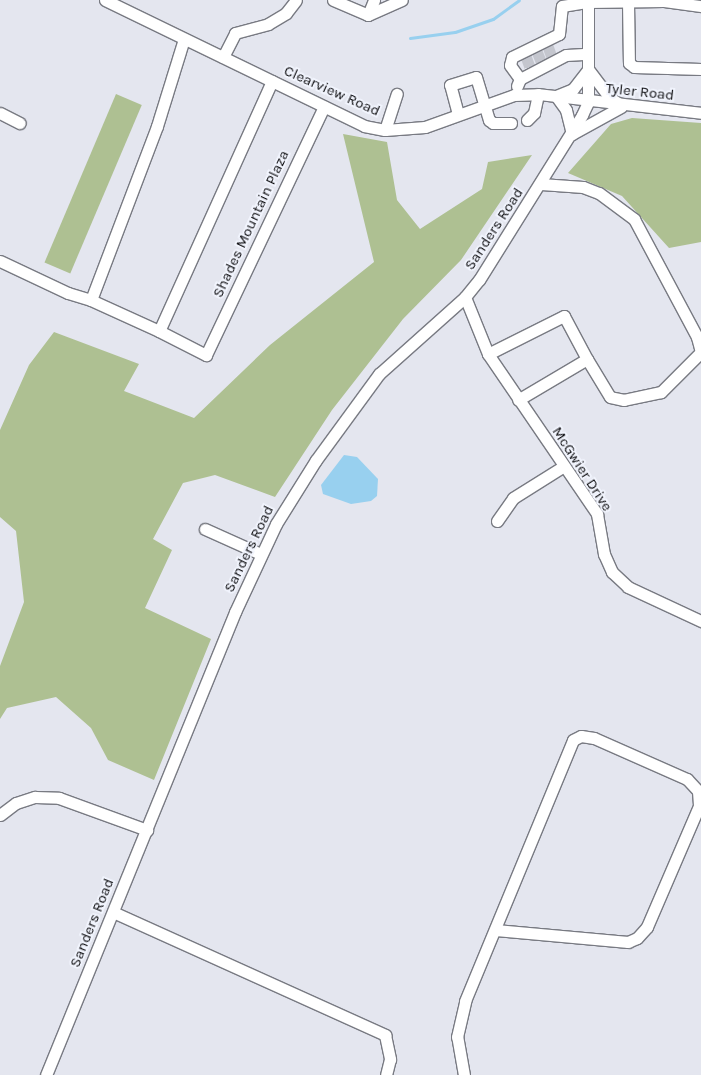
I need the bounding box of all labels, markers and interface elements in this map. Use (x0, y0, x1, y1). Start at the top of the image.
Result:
street label: Clearview Road (281, 62, 383, 120)
street label: Tyler Road (605, 79, 675, 105)
street label: Shades Mountain Plaza (209, 147, 293, 301)
street label: Sanders Road (461, 185, 527, 273)
street label: McGwier Drive (548, 423, 616, 515)
street label: Sanders Road (220, 503, 278, 595)
street label: Sanders Road (66, 876, 118, 970)

